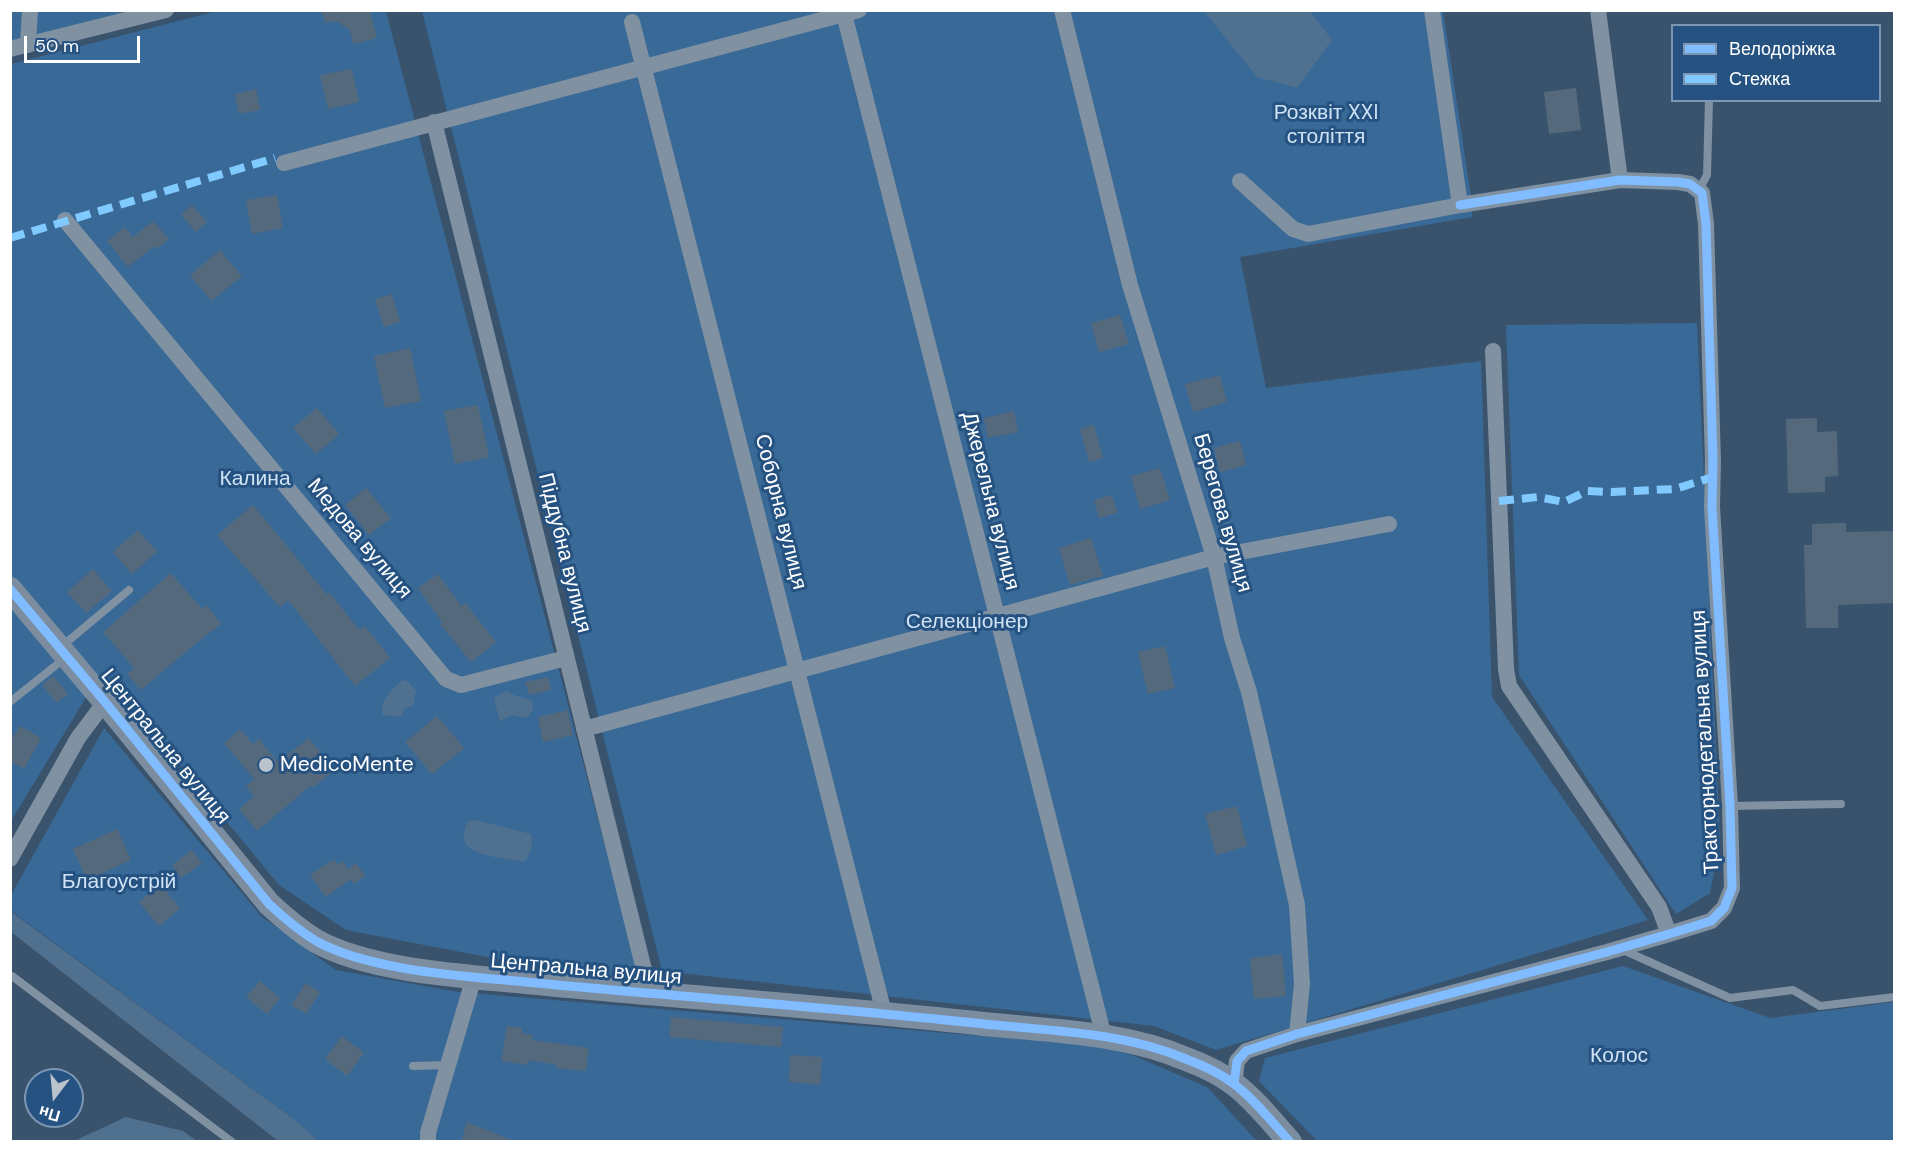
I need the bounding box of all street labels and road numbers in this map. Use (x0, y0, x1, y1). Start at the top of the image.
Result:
street label: Джерельна вулиця (956, 409, 1024, 593)
street label: Берегова вулиця (1187, 431, 1257, 595)
street label: Соборна вулиця (749, 432, 811, 592)
street label: Піддубна вулиця (532, 470, 596, 636)
street label: Медова вулиця (301, 474, 417, 604)
street label: Тракторнодетальна вулиця (1686, 609, 1726, 875)
street label: Центральна вулиця (95, 664, 235, 830)
street label: Центральна вулиця (489, 949, 683, 991)

